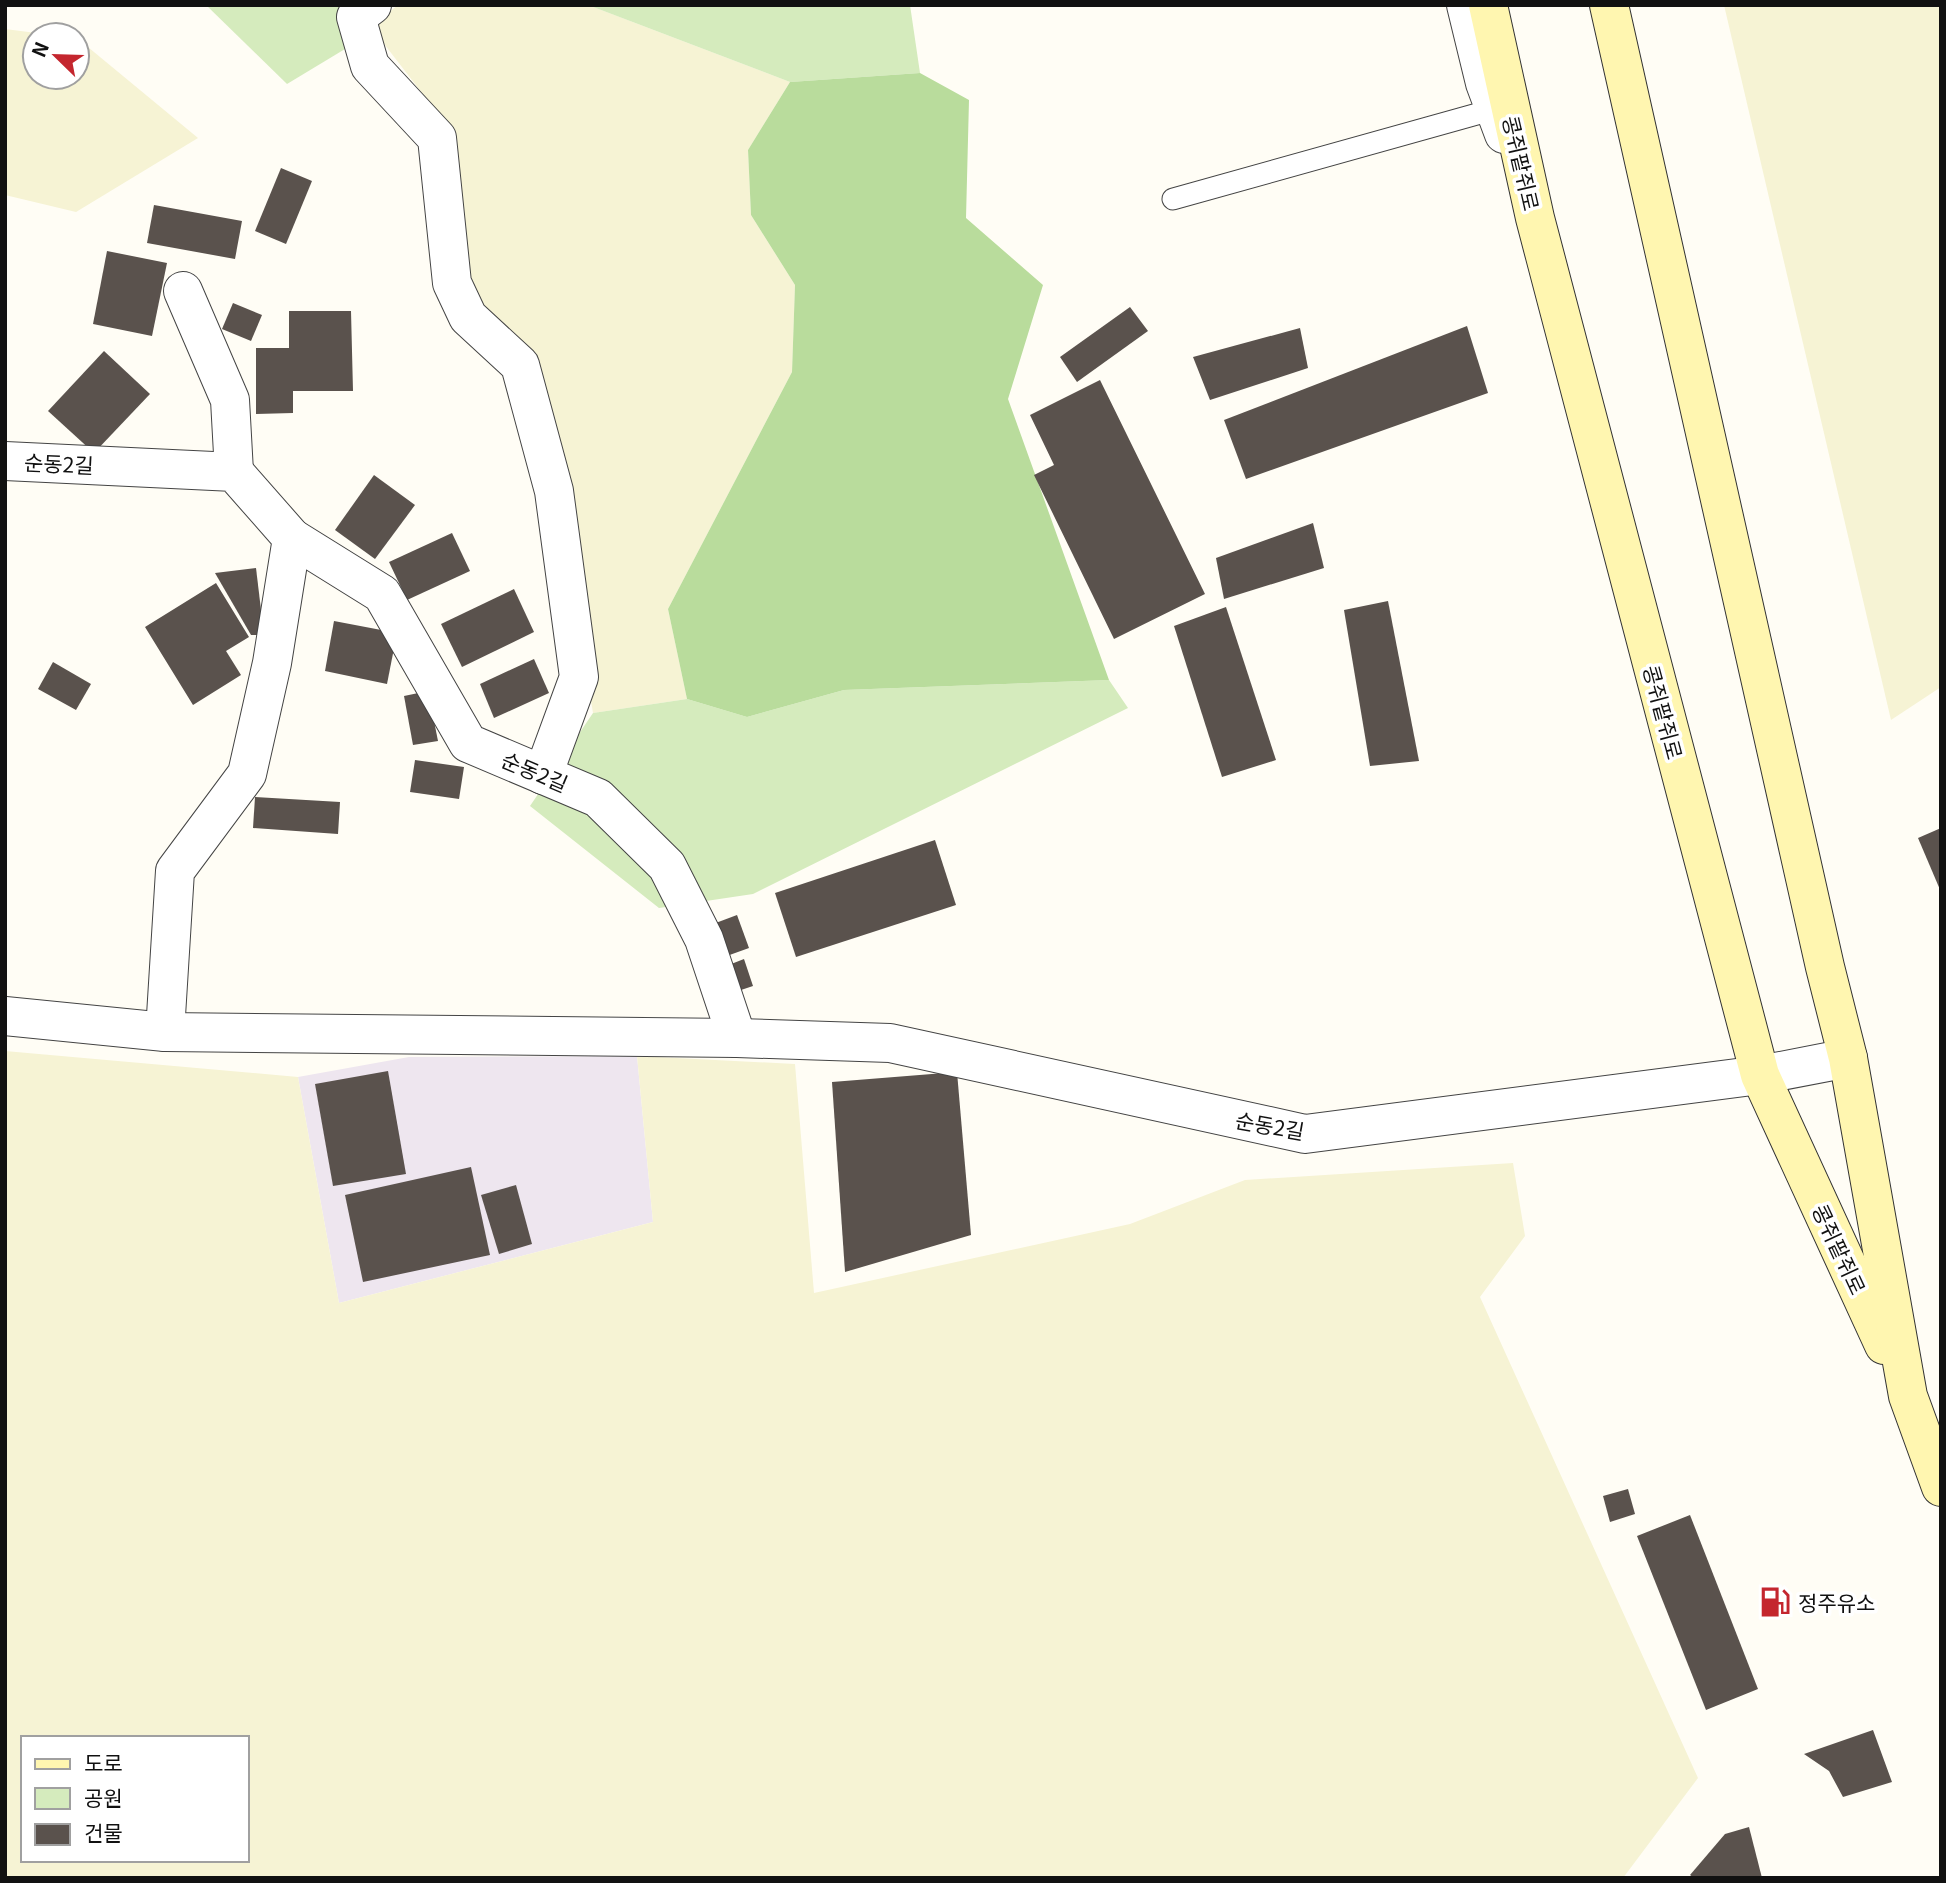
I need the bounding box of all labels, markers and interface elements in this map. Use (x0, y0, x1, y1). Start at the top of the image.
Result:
north arrow (21, 21, 91, 91)
text: N (24, 37, 54, 61)
street label: 콩쥐팥쥐로 (1497, 113, 1547, 213)
street label: 순동2길 (23, 446, 95, 480)
street label: 콩쥐팥쥐로 (1637, 661, 1691, 763)
street label: 순동2길 (497, 744, 573, 798)
street label: 순동2길 (1233, 1104, 1307, 1146)
street label: 콩쥐팥쥐로 (1806, 1199, 1874, 1299)
fuel station icon: 정주유소 (1758, 1585, 1792, 1619)
place label: 정주유소 (1798, 1587, 1875, 1617)
legend (21, 1736, 248, 1862)
text: 도로 (84, 1747, 123, 1777)
text: 공원 (84, 1782, 123, 1812)
text: 건물 (84, 1817, 123, 1847)

